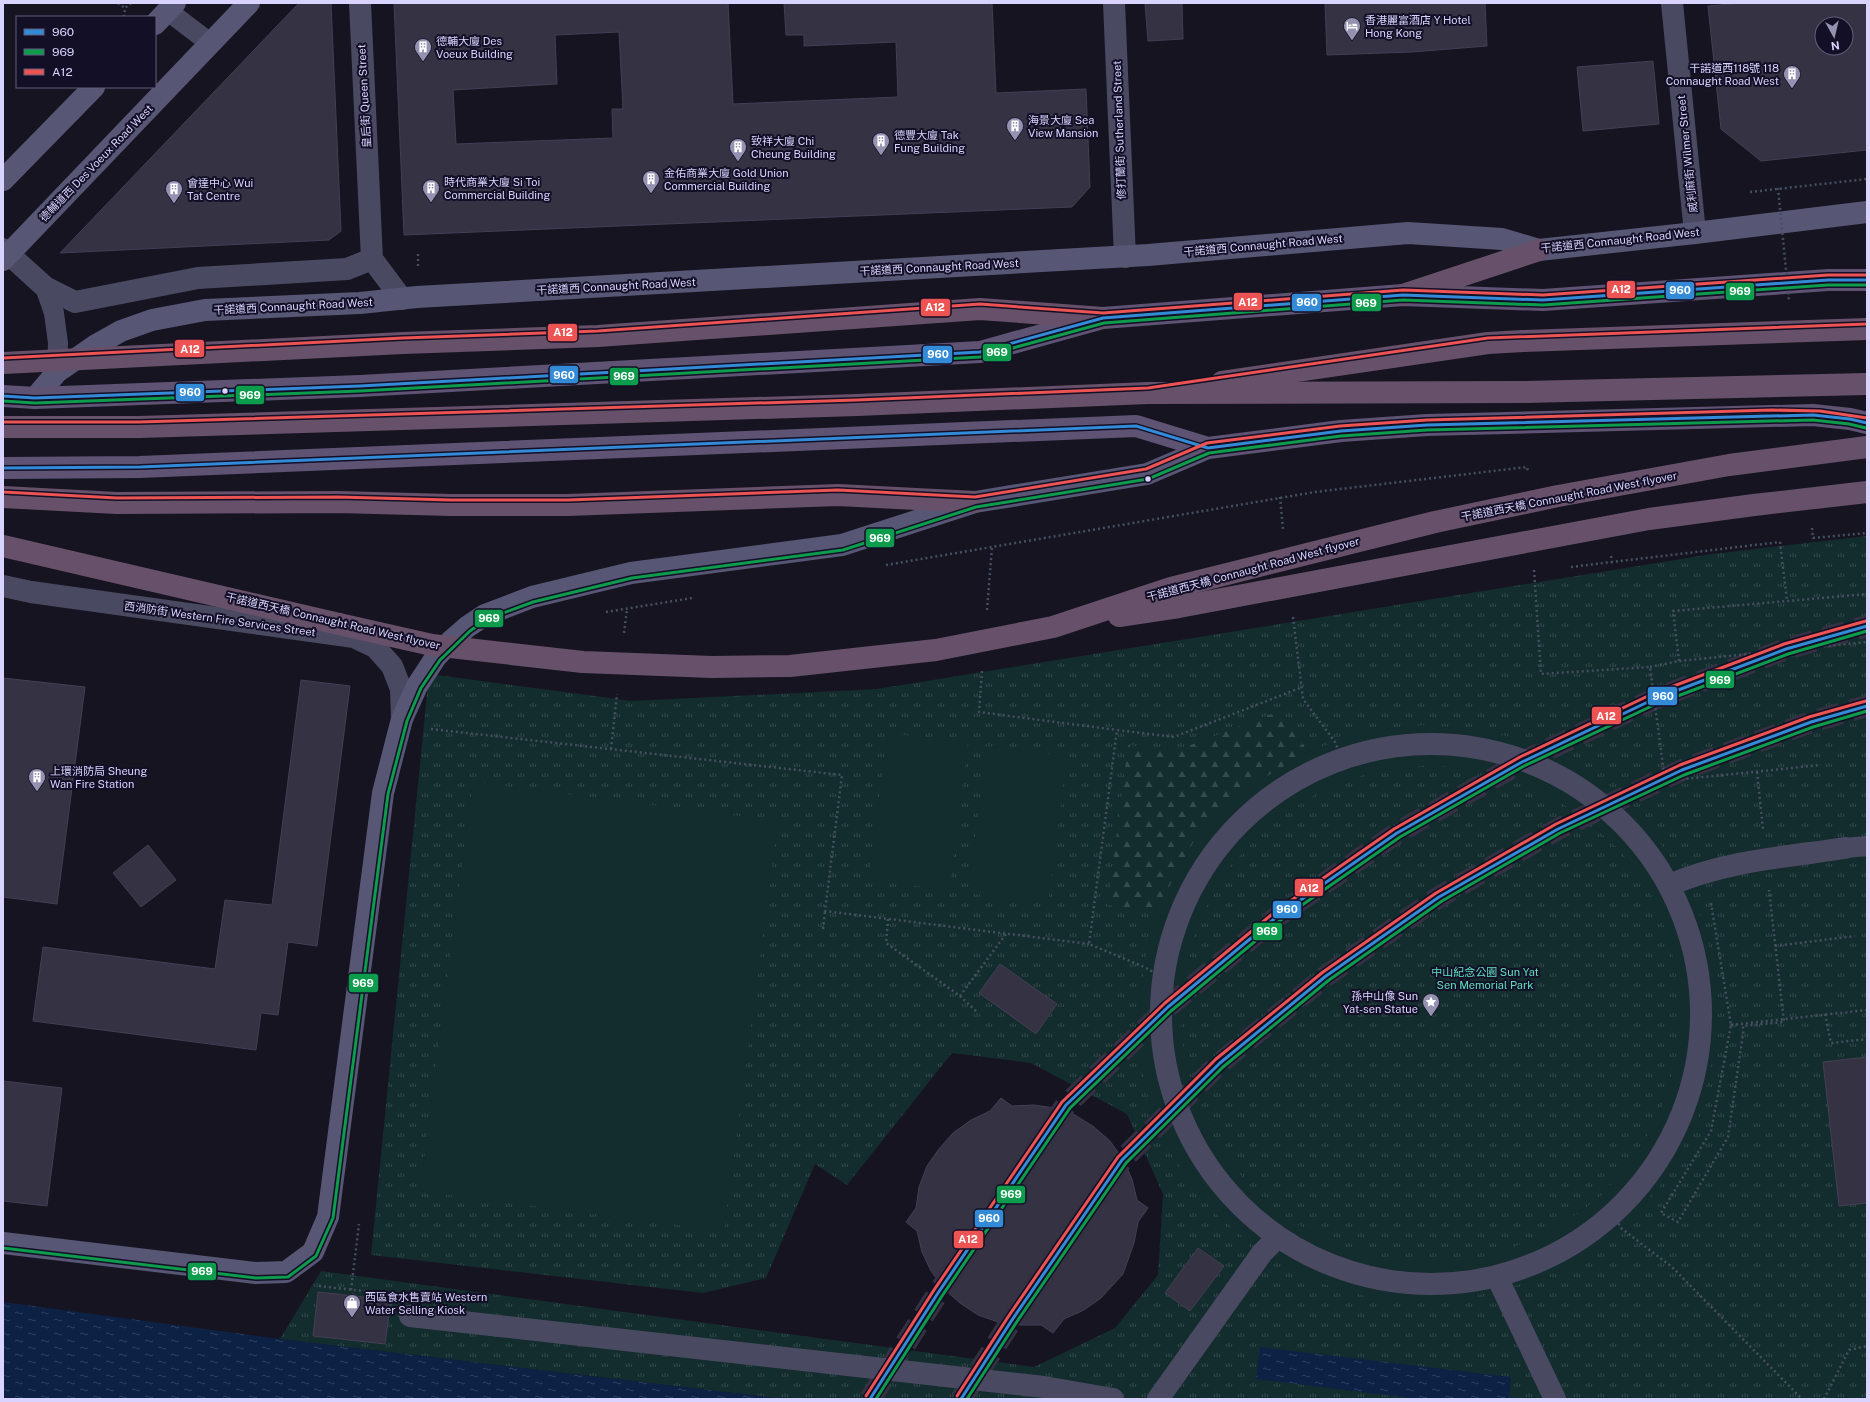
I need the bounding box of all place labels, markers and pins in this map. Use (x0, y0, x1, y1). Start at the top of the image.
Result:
place label: 香港麗富酒店 Y Hotel Hong Kong (1365, 14, 1471, 39)
hotel icon: 香港麗富酒店 Y Hotel Hong Kong (1342, 16, 1362, 41)
place label: 德輔大廈 Des Voeux Building (436, 35, 513, 60)
building icon: 德輔大廈 Des Voeux Building (413, 37, 433, 62)
place label: 干諾道西118號 118 Connaught Road West (1666, 62, 1779, 87)
building icon: 干諾道西118號 118 Connaught Road West (1782, 64, 1802, 89)
place label: 海景大廈 Sea View Mansion (1028, 114, 1098, 139)
building icon: 海景大廈 Sea View Mansion (1005, 116, 1025, 141)
place label: 德豐大廈 Tak Fung Building (894, 129, 965, 154)
building icon: 德豐大廈 Tak Fung Building (871, 131, 891, 156)
place label: 致祥大廈 Chi Cheung Building (751, 135, 836, 160)
building icon: 致祥大廈 Chi Cheung Building (728, 137, 748, 162)
place label: 金佑商業大廈 Gold Union Commercial Building (664, 167, 789, 192)
building icon: 金佑商業大廈 Gold Union Commercial Building (641, 169, 661, 194)
place label: 時代商業大廈 Si Toi Commercial Building (444, 176, 550, 201)
place label: 會達中心 Wui Tat Centre (187, 177, 253, 202)
building icon: 時代商業大廈 Si Toi Commercial Building (421, 178, 441, 203)
building icon: 會達中心 Wui Tat Centre (164, 179, 184, 204)
unlabelled marker (220, 386, 230, 396)
unlabelled marker (1143, 474, 1153, 484)
place label: 上環消防局 Sheung Wan Fire Station (50, 765, 147, 790)
building icon: 上環消防局 Sheung Wan Fire Station (27, 767, 47, 792)
place label: 孫中山像 Sun Yat-sen Statue (1343, 990, 1418, 1015)
place icon: 孫中山像 Sun Yat-sen Statue (1421, 992, 1441, 1017)
place label: 西區食水售賣站 Western Water Selling Kiosk (365, 1291, 487, 1316)
shop icon: 西區食水售賣站 Western Water Selling Kiosk (342, 1293, 362, 1318)

